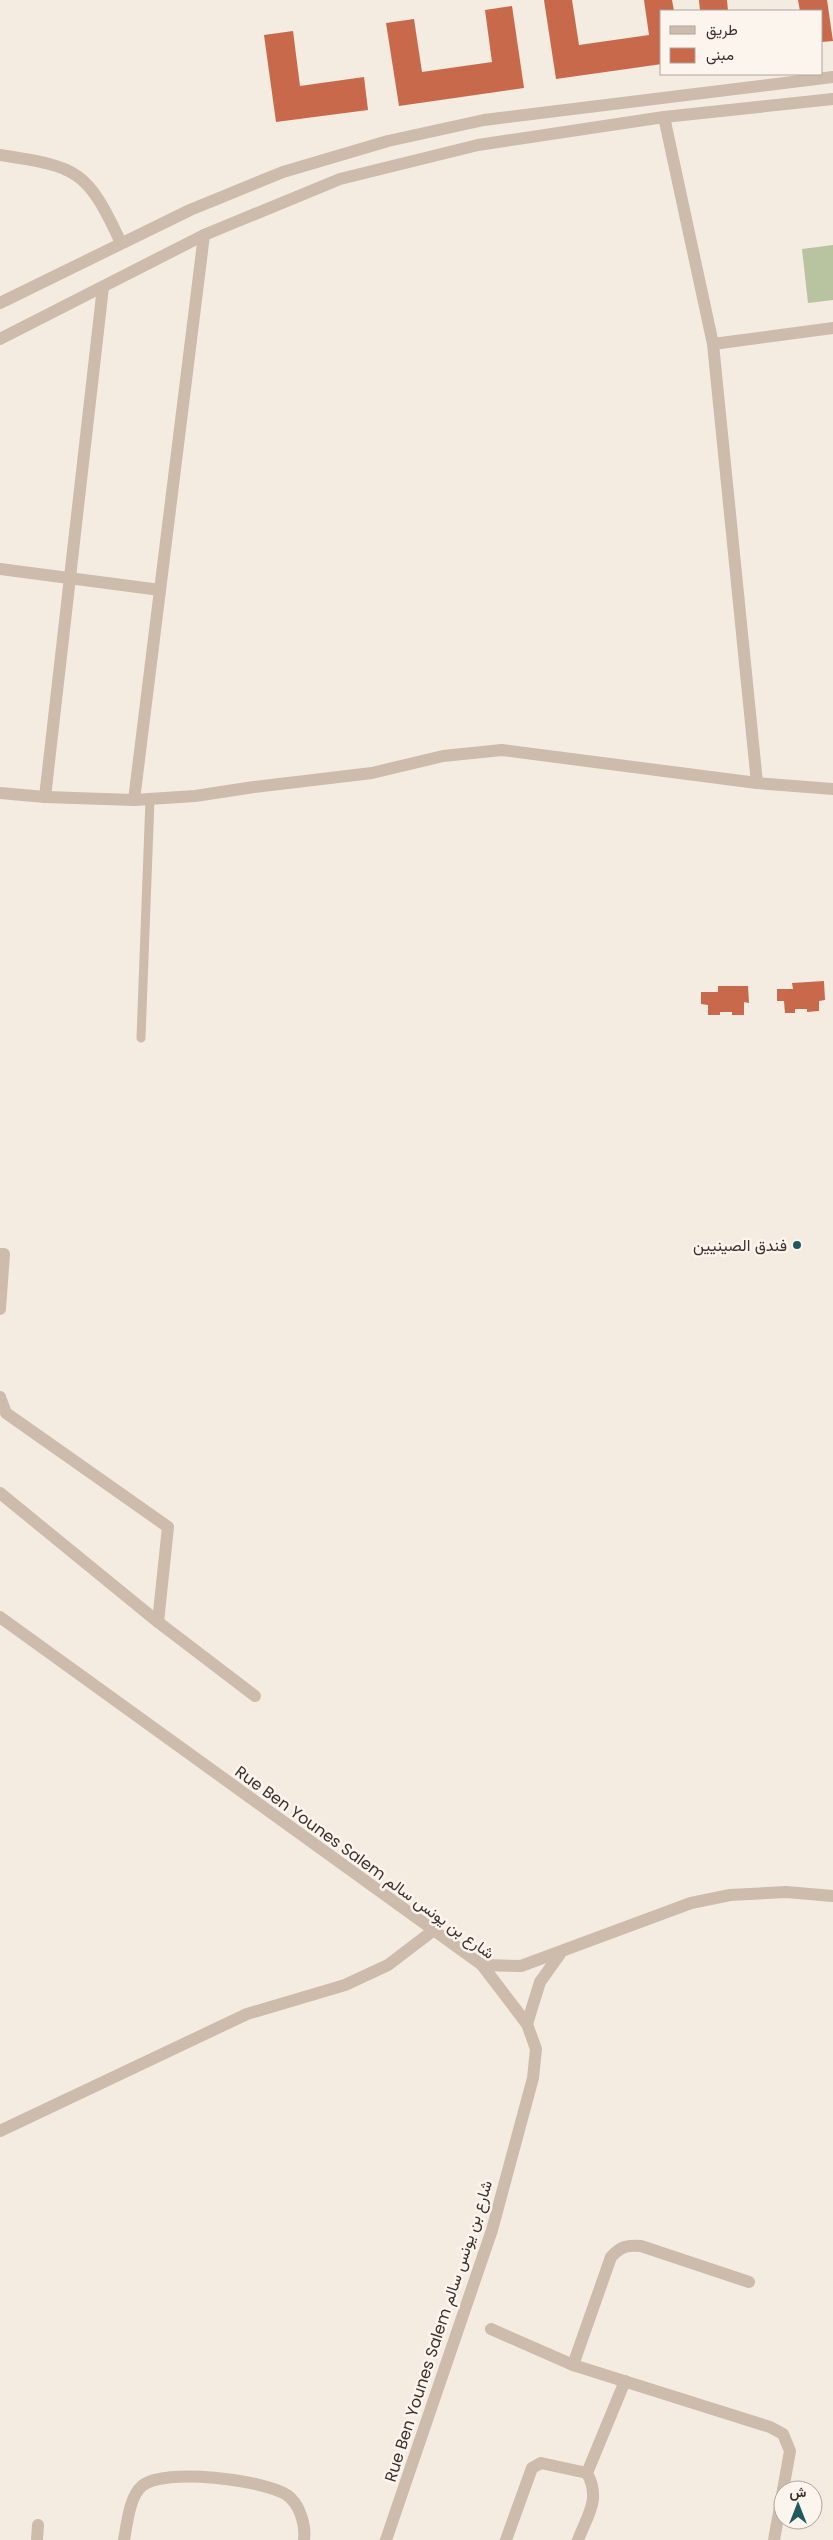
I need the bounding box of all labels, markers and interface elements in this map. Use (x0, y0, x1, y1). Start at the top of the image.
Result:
legend (660, 10, 823, 75)
text: طريق (706, 19, 738, 40)
text: مبنى (706, 44, 734, 65)
place label: فندق الصينيين (693, 1234, 787, 1257)
marker: فندق الصينيين (791, 1239, 803, 1251)
street label: Rue Ben Younes Salem شارع بن يونس سالم (230, 1760, 499, 1965)
street label: Rue Ben Younes Salem شارع بن يونس سالم (379, 2177, 498, 2485)
north arrow (773, 2480, 823, 2530)
text: ش (790, 2482, 807, 2502)

